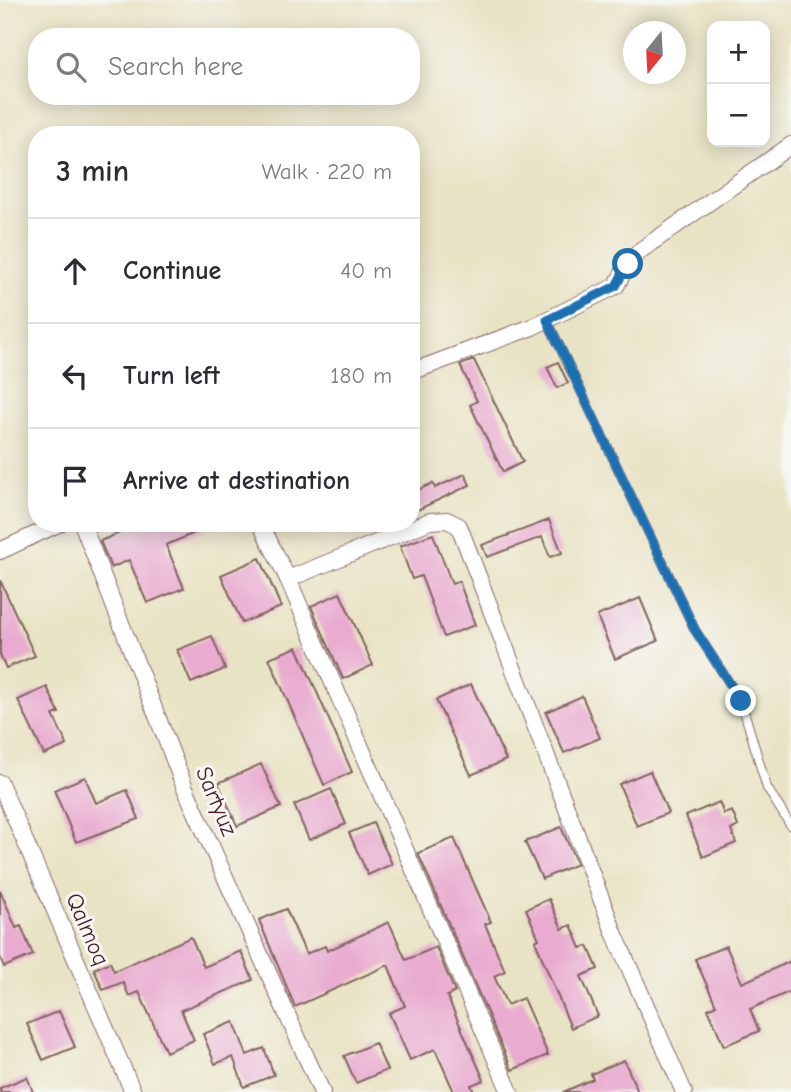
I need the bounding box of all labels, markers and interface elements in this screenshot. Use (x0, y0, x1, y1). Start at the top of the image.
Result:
north arrow (623, 21, 686, 84)
map controls (707, 21, 770, 147)
button: + (707, 21, 770, 84)
search box (28, 28, 420, 105)
icon: search (52, 48, 90, 86)
text: Search here (108, 52, 243, 82)
button: − (707, 84, 770, 147)
text: 3 min (56, 154, 129, 189)
text: Walk · 220 m (261, 158, 392, 185)
route start (612, 248, 643, 279)
icon: ahead (56, 252, 94, 290)
text: Continue (123, 256, 221, 286)
text: 40 m (340, 257, 392, 284)
icon: left (56, 357, 94, 395)
text: Turn left (123, 361, 220, 391)
text: 180 m (330, 362, 392, 389)
icon: arrive (56, 462, 94, 500)
text: Arrive at destination (123, 466, 350, 496)
route end (725, 685, 756, 716)
street label: Sartyuz (190, 763, 243, 840)
street label: Qalmoq (60, 889, 115, 970)

